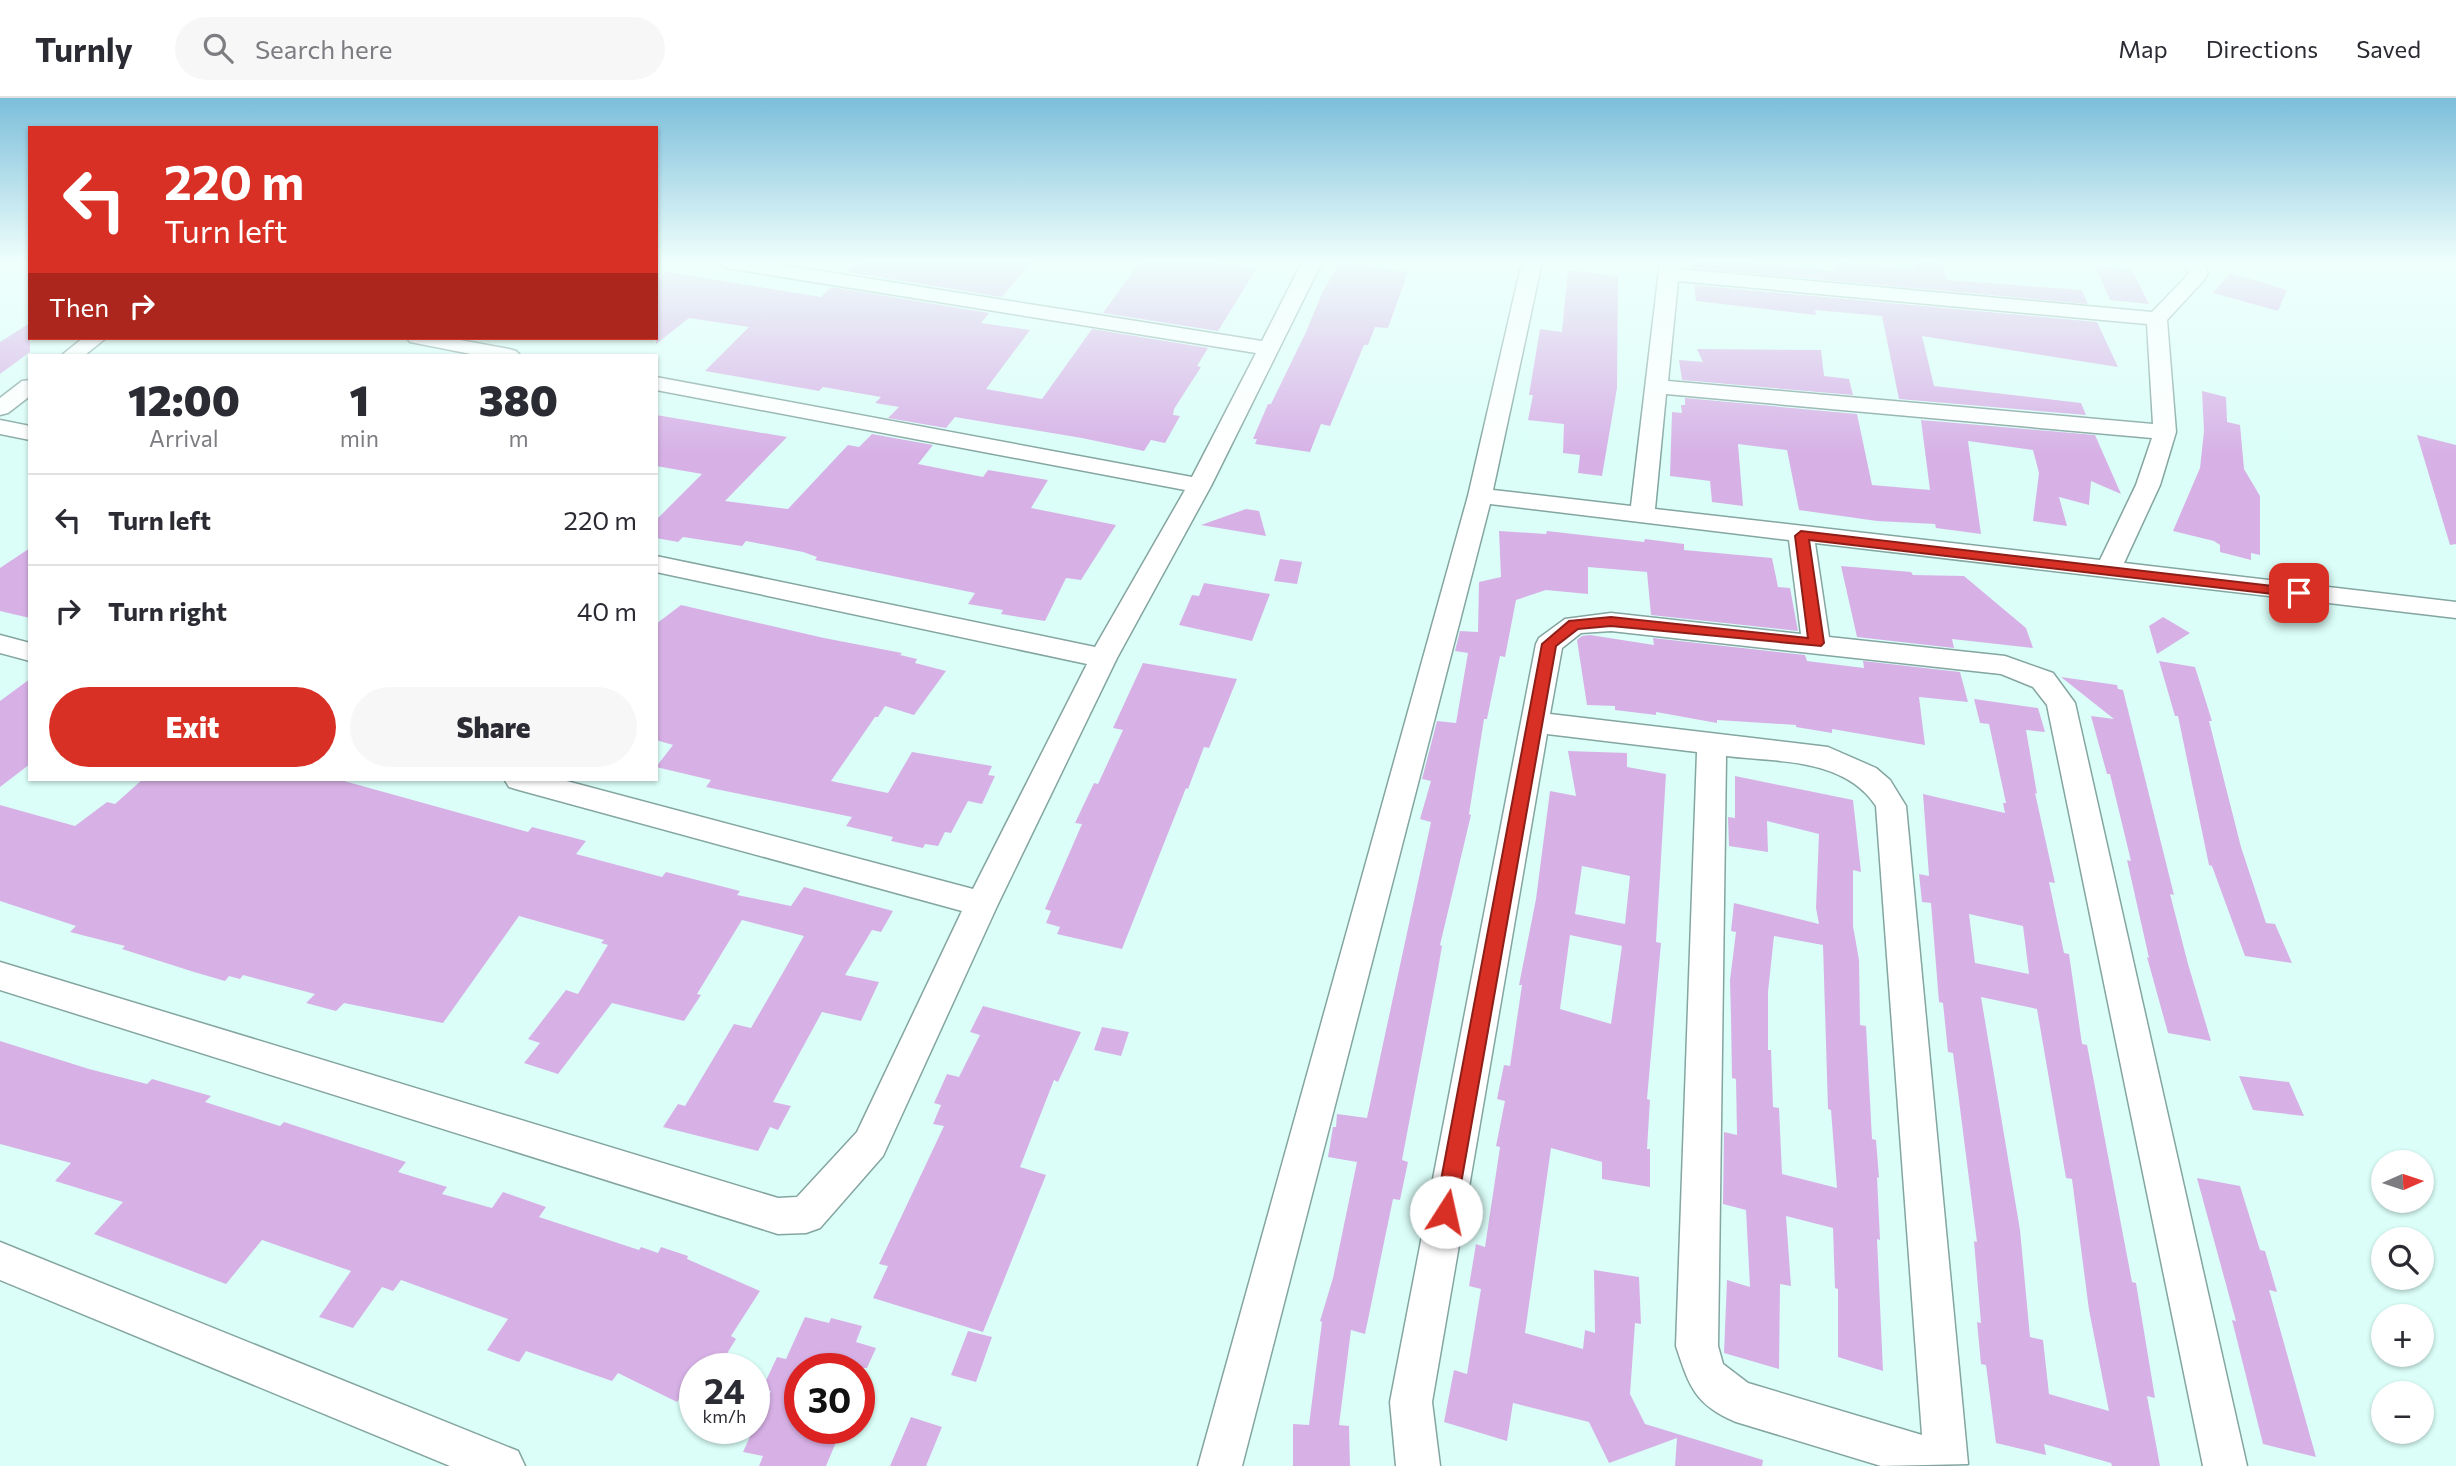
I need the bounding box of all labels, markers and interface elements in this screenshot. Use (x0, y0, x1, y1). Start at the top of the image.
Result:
search box (175, 17, 665, 80)
text: Turnly (35, 28, 133, 69)
icon: search (199, 29, 237, 67)
text: Search here (255, 33, 392, 64)
text: Map (2118, 34, 2168, 63)
text: Directions (2206, 34, 2318, 63)
text: Saved (2356, 34, 2421, 63)
text: 220 m (164, 150, 304, 210)
icon: left (49, 154, 140, 245)
text: Turn left (164, 210, 288, 250)
icon: right (123, 287, 161, 325)
text: Then (49, 291, 109, 322)
text: 12:00 (128, 373, 240, 425)
text: 1 (350, 373, 369, 425)
text: 380 (479, 373, 558, 425)
text: Arrival (149, 424, 219, 452)
text: min (340, 424, 379, 452)
text: m (508, 424, 529, 452)
icon: left (49, 501, 87, 539)
text: Turn left (108, 504, 211, 535)
text: 220 m (564, 504, 637, 535)
pin (2269, 563, 2329, 623)
icon: arrive (2280, 574, 2318, 612)
icon: right (49, 592, 87, 630)
text: Turn right (108, 595, 227, 626)
text: 40 m (577, 595, 637, 626)
button: Exit (49, 687, 336, 767)
button: Share (350, 687, 637, 767)
north arrow (2371, 1150, 2434, 1213)
map controls (2371, 1150, 2434, 1444)
position arrow (1409, 1175, 1483, 1249)
button: search (2371, 1227, 2434, 1290)
button: + (2371, 1304, 2434, 1367)
speed limit sign: 30 (784, 1353, 875, 1444)
text: 24 (704, 1368, 745, 1411)
button: − (2371, 1381, 2434, 1444)
text: km/h (703, 1405, 746, 1427)

